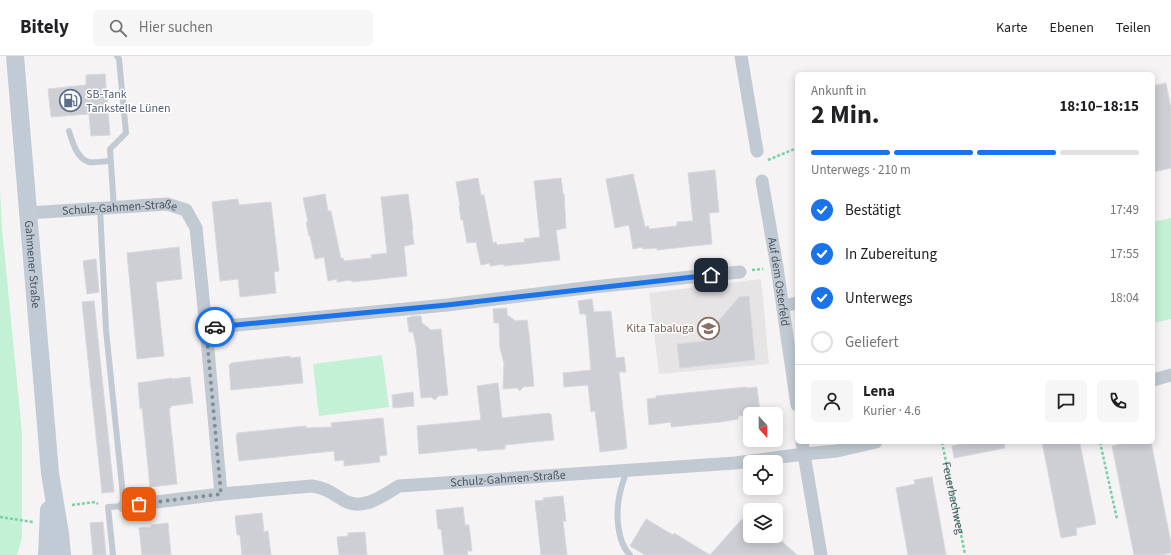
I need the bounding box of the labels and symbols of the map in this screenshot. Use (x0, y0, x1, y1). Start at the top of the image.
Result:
place label: SB-Tank Tankstelle Lünen (86, 86, 171, 117)
fuel station icon: SB-Tank Tankstelle Lünen (58, 88, 84, 114)
street label: Schulz-Gahmen-Straße (62, 195, 180, 219)
street label: Gahmener Straße (20, 220, 45, 309)
street label: Auf dem Osterfeld (763, 236, 794, 327)
pin (694, 258, 728, 292)
courier (195, 307, 235, 347)
school or university icon: Kita Tabaluga (696, 315, 722, 341)
place label: Kita Tabaluga (626, 320, 694, 337)
north arrow (743, 407, 783, 447)
street label: Feuerbachweg (938, 460, 969, 536)
street label: Schulz-Gahmen-Straße (450, 466, 566, 491)
pin (122, 487, 156, 521)

